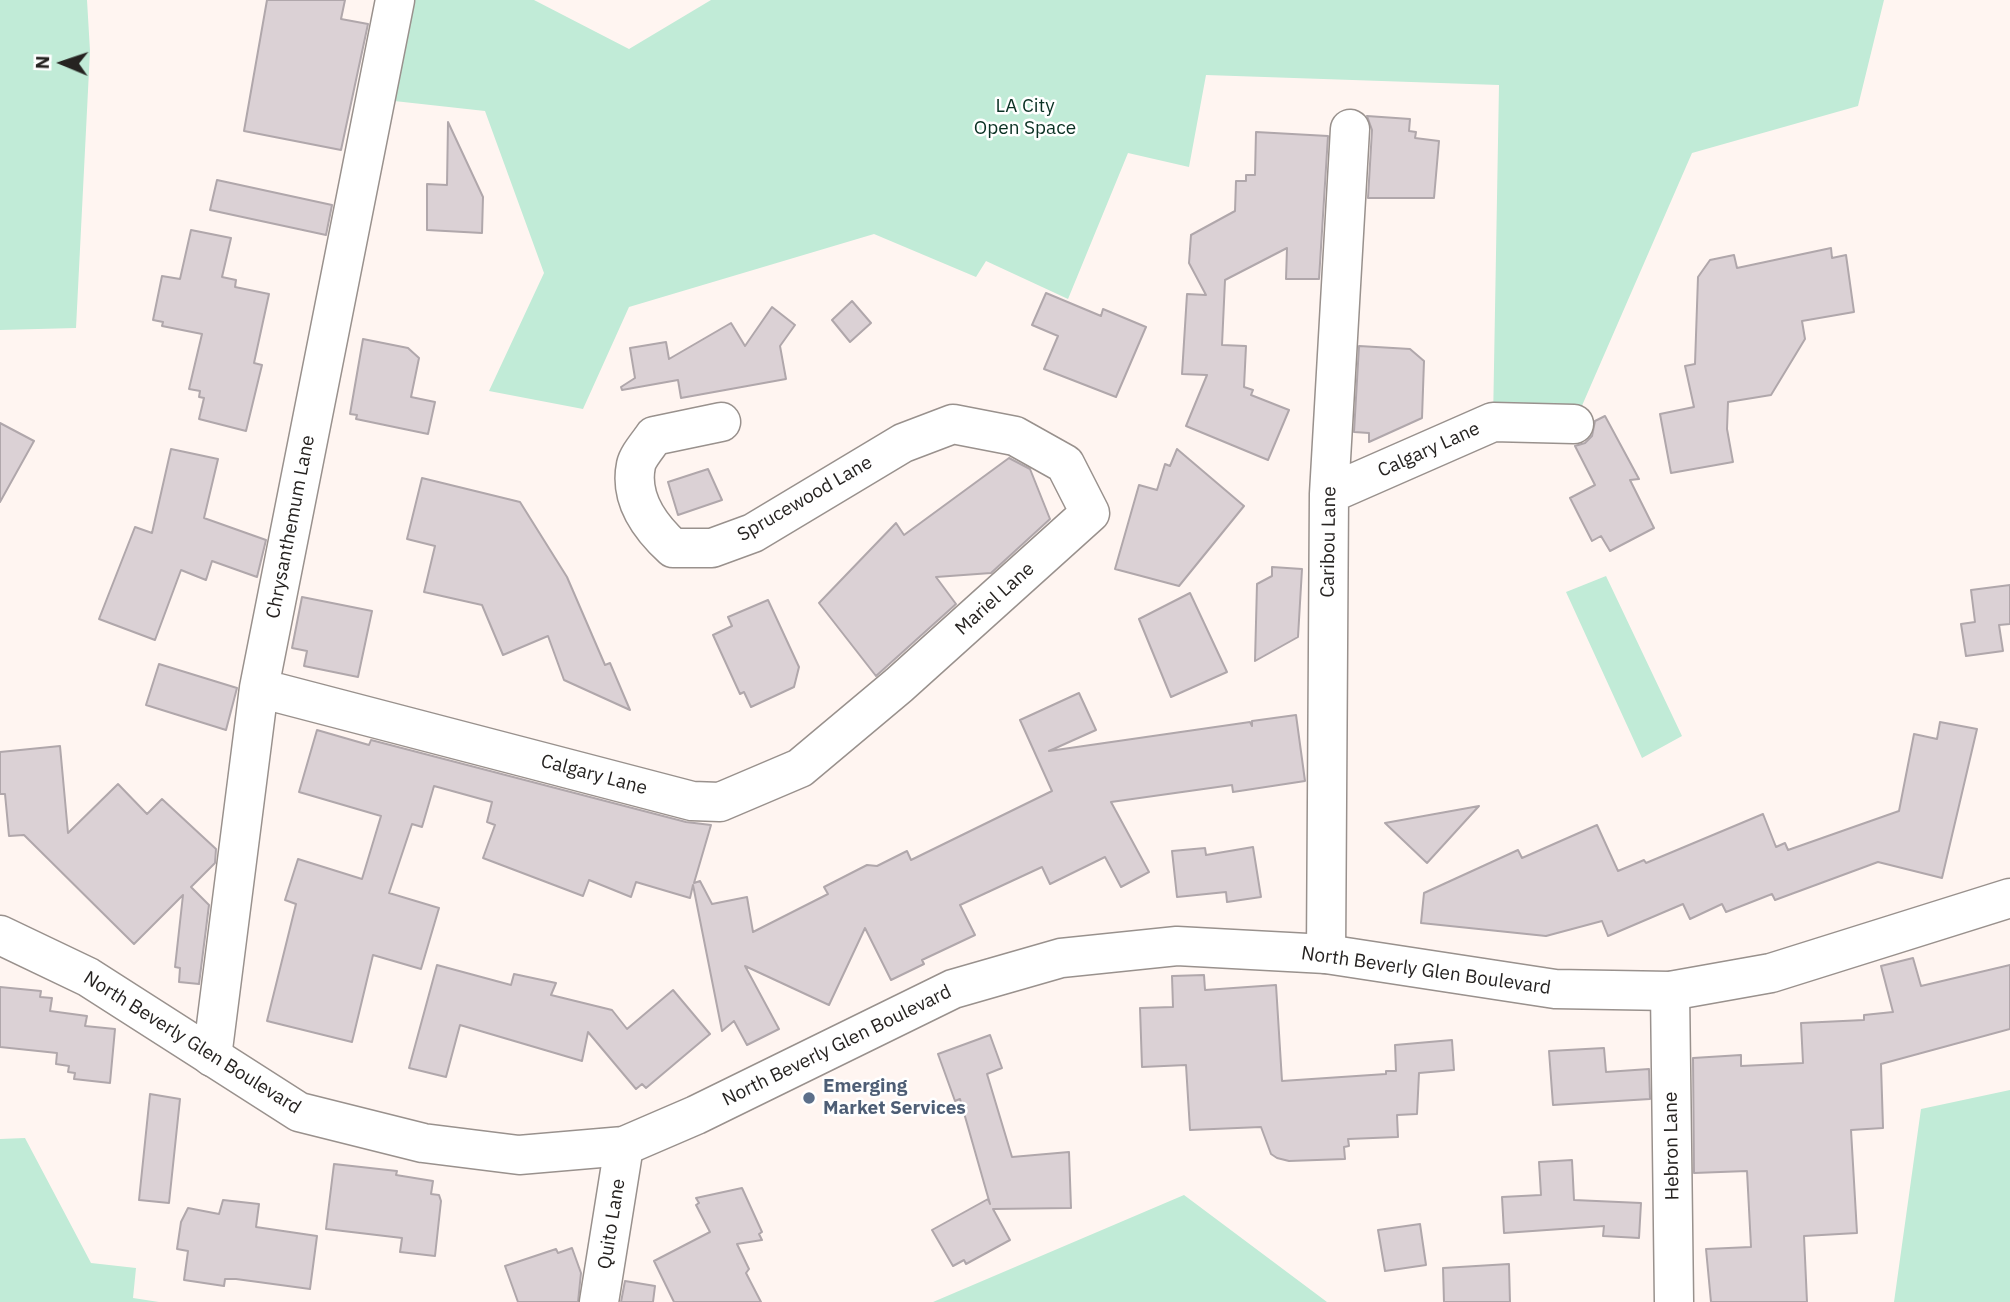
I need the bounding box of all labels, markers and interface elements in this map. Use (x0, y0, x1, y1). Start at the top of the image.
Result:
north arrow (28, 28, 98, 98)
text: N (30, 55, 54, 70)
park label: LA City Open Space (974, 96, 1076, 140)
street label: Calgary Lane (1374, 417, 1484, 483)
street label: Chrysanthemum Lane (262, 433, 320, 621)
street label: Sprucewood Lane (734, 451, 876, 547)
street label: Caribou Lane (1317, 486, 1341, 598)
street label: Mariel Lane (951, 558, 1039, 640)
street label: Calgary Lane (538, 750, 650, 800)
street label: North Beverly Glen Boulevard (1300, 942, 1552, 1000)
street label: North Beverly Glen Boulevard (79, 967, 305, 1119)
street label: North Beverly Glen Boulevard (719, 981, 955, 1111)
place label: Emerging Market Services (823, 1076, 966, 1120)
marker: Emerging Market Services (801, 1090, 817, 1106)
street label: Hebron Lane (1660, 1092, 1684, 1200)
street label: Quito Lane (594, 1177, 630, 1271)

